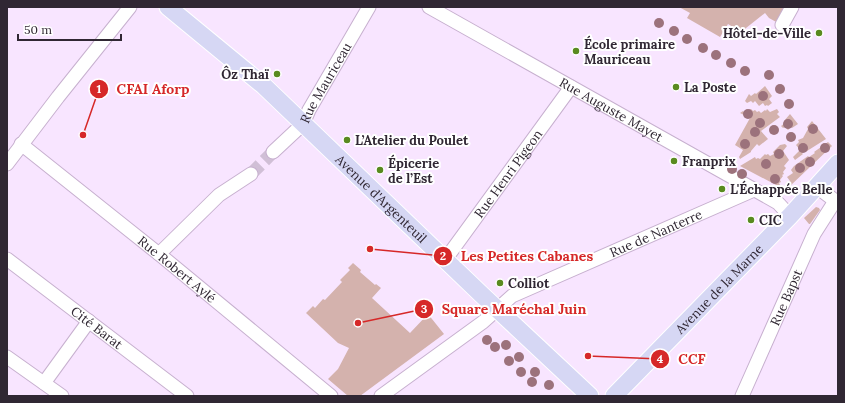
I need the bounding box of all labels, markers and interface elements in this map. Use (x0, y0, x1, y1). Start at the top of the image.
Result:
scale bar (18, 16, 121, 42)
text: 50 m (24, 22, 52, 37)
place label: Hôtel-de-Ville (723, 25, 811, 42)
marker: Hôtel-de-Ville (814, 28, 824, 38)
place label: École primaire Mauriceau (584, 35, 675, 68)
street label: Rue Mauriceau (296, 39, 355, 126)
marker: École primaire Mauriceau (571, 46, 581, 56)
place label: Ôz Thaï (221, 65, 270, 83)
marker: Ôz Thaï (272, 69, 282, 79)
street label: Rue Auguste Mayet (556, 74, 666, 145)
callout: CFAI Aforp (89, 76, 197, 102)
place label: La Poste (684, 79, 736, 96)
text: CFAI Aforp (117, 80, 189, 98)
text: 1 (97, 81, 102, 96)
marker: La Poste (671, 82, 681, 92)
street label: Rue Henri Pigeon (470, 126, 546, 221)
place label: L’Atelier du Poulet (355, 132, 469, 149)
marker: L’Atelier du Poulet (342, 135, 352, 145)
street label: Avenue d'Argenteuil (331, 150, 431, 247)
place label: Franprix (682, 153, 736, 170)
place label: Épicerie de l’Est (388, 154, 439, 187)
marker: Franprix (669, 156, 679, 166)
marker: Épicerie de l’Est (375, 165, 385, 175)
place label: L'Échappée Belle (730, 180, 833, 198)
marker: L'Échappée Belle (717, 184, 727, 194)
street label: Rue de Nanterre (607, 205, 705, 261)
place label: CIC (759, 212, 782, 229)
marker: CIC (746, 215, 756, 225)
street label: Rue Robert Aylé (134, 232, 220, 306)
street label: Avenue de la Marne (671, 240, 766, 338)
callout: Les Petites Cabanes (433, 243, 601, 269)
text: Les Petites Cabanes (461, 247, 593, 265)
text: 2 (440, 248, 446, 263)
street label: Rue Bapst (766, 266, 806, 328)
place label: Colliot (508, 275, 550, 292)
marker: Colliot (495, 278, 505, 288)
callout: Square Maréchal Juin (414, 296, 594, 322)
text: Square Maréchal Juin (442, 300, 586, 318)
text: 3 (421, 301, 428, 316)
street label: Cité Barat (68, 302, 126, 353)
callout: CCF (650, 346, 714, 372)
text: CCF (678, 350, 706, 368)
text: 4 (657, 351, 664, 366)

